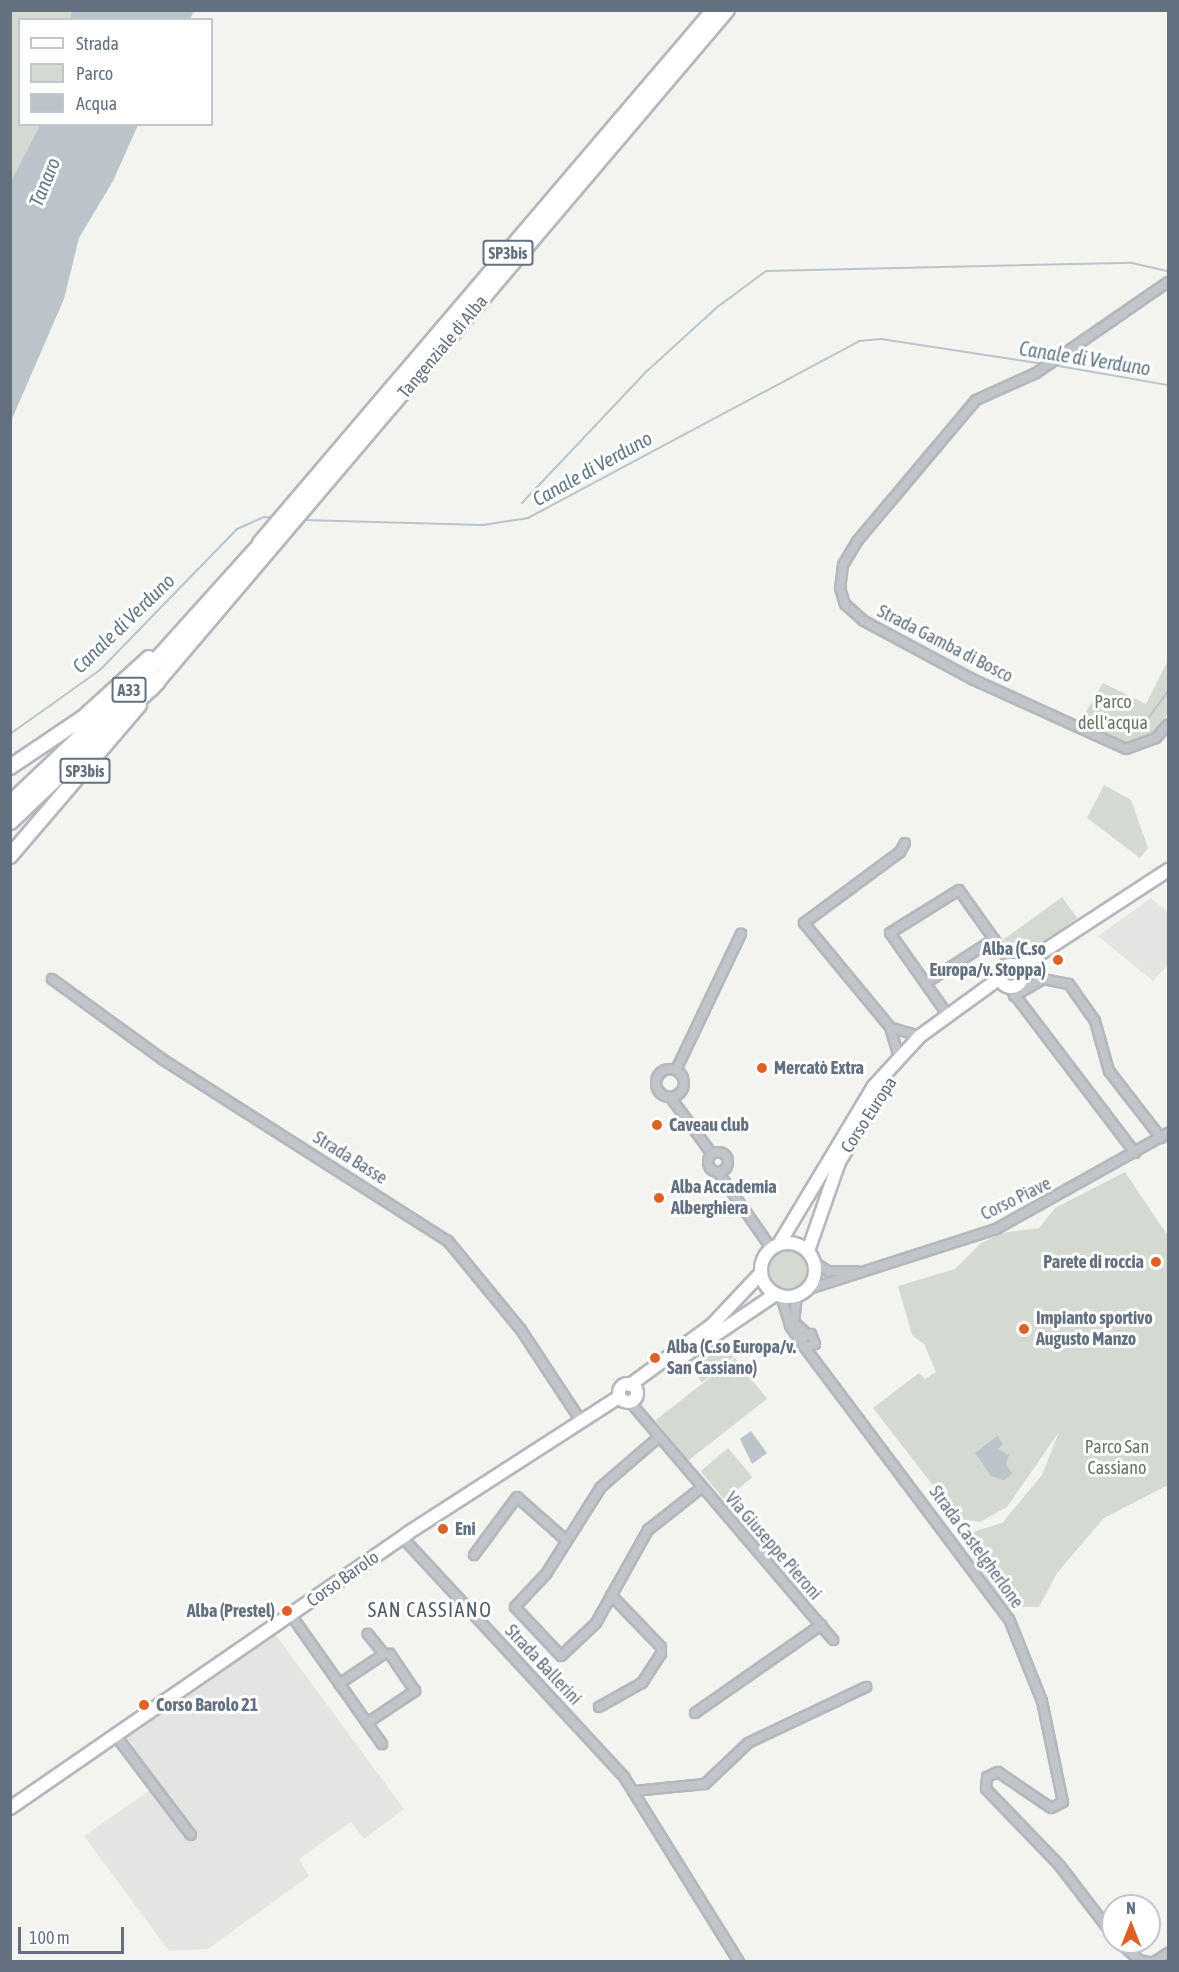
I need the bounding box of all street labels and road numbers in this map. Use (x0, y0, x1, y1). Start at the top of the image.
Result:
road number: SP3bis (482, 240, 534, 266)
street label: Tangenziale di Alba (394, 291, 492, 403)
street label: Strada Gamba di Bosco (874, 600, 1016, 688)
road number: A33 (111, 677, 147, 703)
road number: SP3bis (60, 758, 110, 784)
street label: Corso Europa (836, 1073, 902, 1157)
street label: Strada Basse (309, 1127, 391, 1189)
street label: Corso Piave (977, 1173, 1055, 1225)
street label: Strada Castelgherlone (924, 1482, 1028, 1612)
street label: Via Giuseppe Pieroni (720, 1488, 826, 1604)
street label: Corso Barolo (303, 1546, 383, 1612)
street label: Strada Ballerini (500, 1620, 586, 1710)

